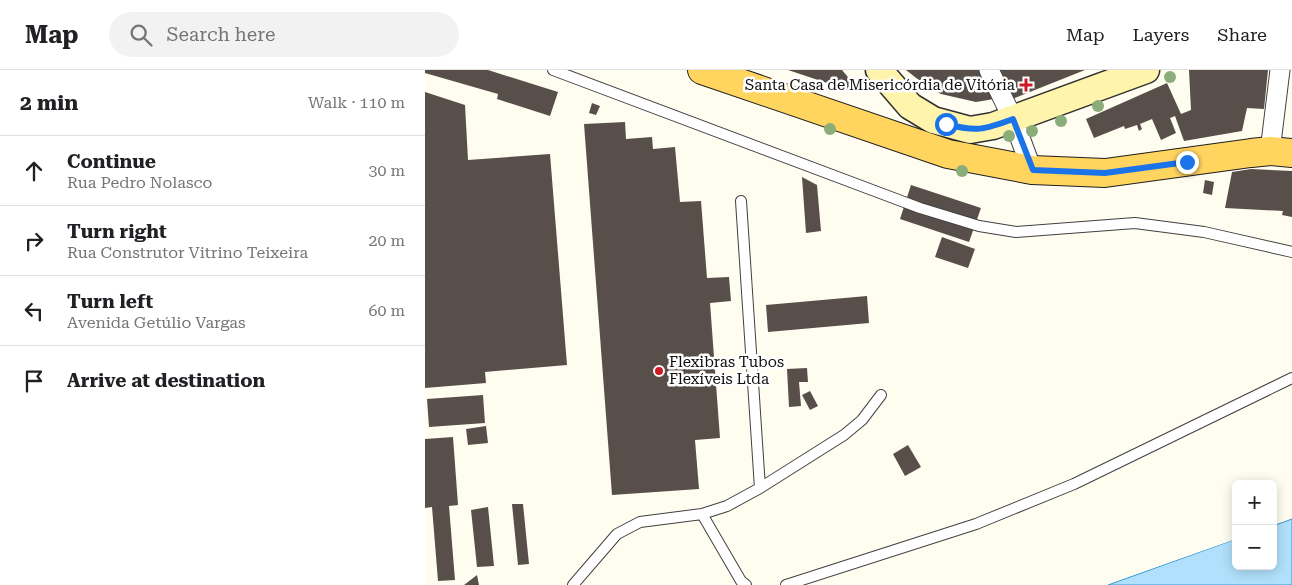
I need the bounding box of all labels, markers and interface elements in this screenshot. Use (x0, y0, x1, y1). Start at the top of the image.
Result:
search box (109, 12, 459, 57)
text: Map (25, 21, 79, 49)
icon: search (127, 21, 155, 49)
text: Search here (167, 23, 275, 46)
text: Map (1066, 24, 1105, 45)
text: Layers (1133, 24, 1189, 45)
text: Share (1217, 24, 1267, 45)
place label: Santa Casa de Misericórdia de Vitória (745, 76, 1015, 94)
marker: Santa Casa de Misericórdia de Vitória (1019, 78, 1033, 92)
text: 2 min (20, 91, 78, 115)
text: Walk · 110 m (308, 93, 405, 112)
route start (935, 113, 958, 136)
text: Continue (67, 150, 156, 173)
route end (1176, 151, 1199, 174)
icon: ahead (20, 157, 48, 185)
text: 30 m (368, 161, 405, 180)
text: Rua Pedro Nolasco (67, 173, 212, 192)
text: Turn right (67, 220, 167, 243)
icon: right (20, 227, 48, 255)
text: 20 m (368, 231, 405, 250)
text: Rua Construtor Vitrino Teixeira (67, 243, 308, 262)
text: Turn left (67, 290, 153, 313)
icon: left (20, 297, 48, 325)
text: 60 m (368, 301, 405, 320)
text: Avenida Getúlio Vargas (67, 313, 246, 332)
place label: Flexibras Tubos Flexíveis Ltda (669, 353, 784, 388)
marker: Flexibras Tubos Flexíveis Ltda (653, 365, 665, 377)
icon: arrive (20, 367, 48, 395)
text: Arrive at destination (67, 369, 265, 392)
map controls (1232, 480, 1277, 570)
button: + (1232, 480, 1277, 525)
button: − (1232, 525, 1277, 570)

